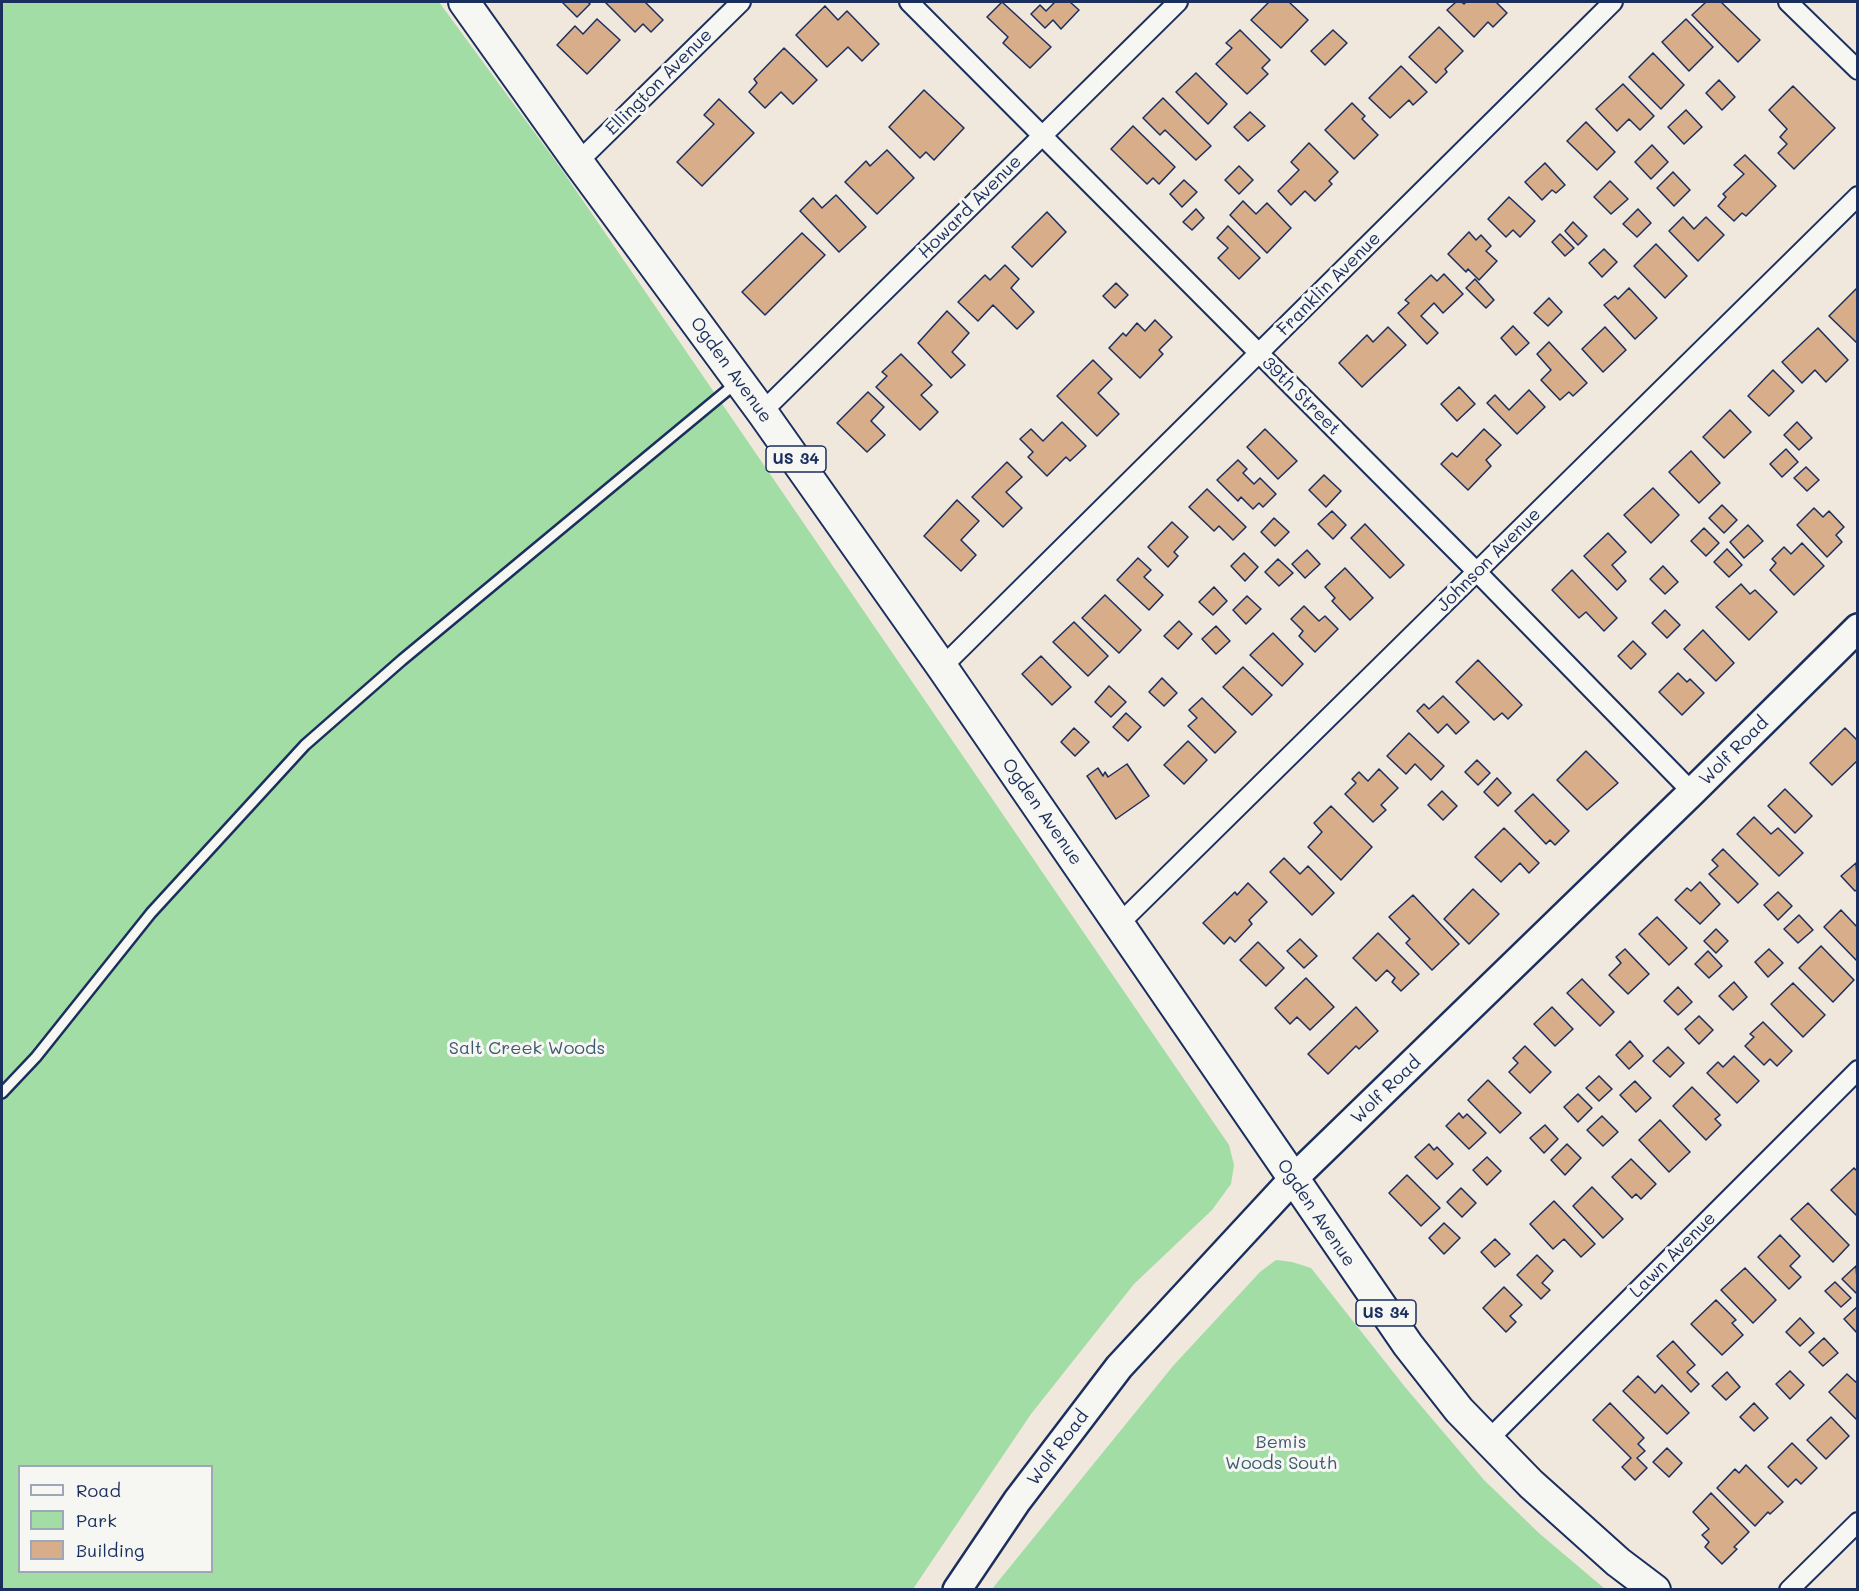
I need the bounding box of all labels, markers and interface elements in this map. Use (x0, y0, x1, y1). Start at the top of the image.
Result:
street label: Ellington Avenue (601, 24, 717, 140)
street label: Howard Avenue (914, 151, 1026, 263)
street label: Franklin Avenue (1273, 228, 1385, 340)
street label: Ogden Avenue (685, 313, 777, 427)
street label: 39th Street (1257, 352, 1345, 440)
road number: US 34 (766, 446, 826, 472)
street label: Johnson Avenue (1433, 504, 1545, 616)
street label: Wolf Road (1695, 712, 1773, 790)
street label: Ogden Avenue (997, 755, 1087, 869)
park label: Salt Creek Woods (449, 1037, 605, 1059)
street label: Wolf Road (1347, 1051, 1425, 1129)
street label: Ogden Avenue (1272, 1155, 1360, 1271)
street label: Lawn Avenue (1626, 1208, 1720, 1302)
road number: US 34 (1356, 1300, 1416, 1326)
street label: Wolf Road (1023, 1406, 1093, 1490)
park label: Bemis Woods South (1225, 1431, 1337, 1474)
legend (18, 1465, 213, 1573)
text: Road (76, 1478, 121, 1502)
text: Park (76, 1508, 117, 1532)
text: Building (76, 1538, 144, 1562)

